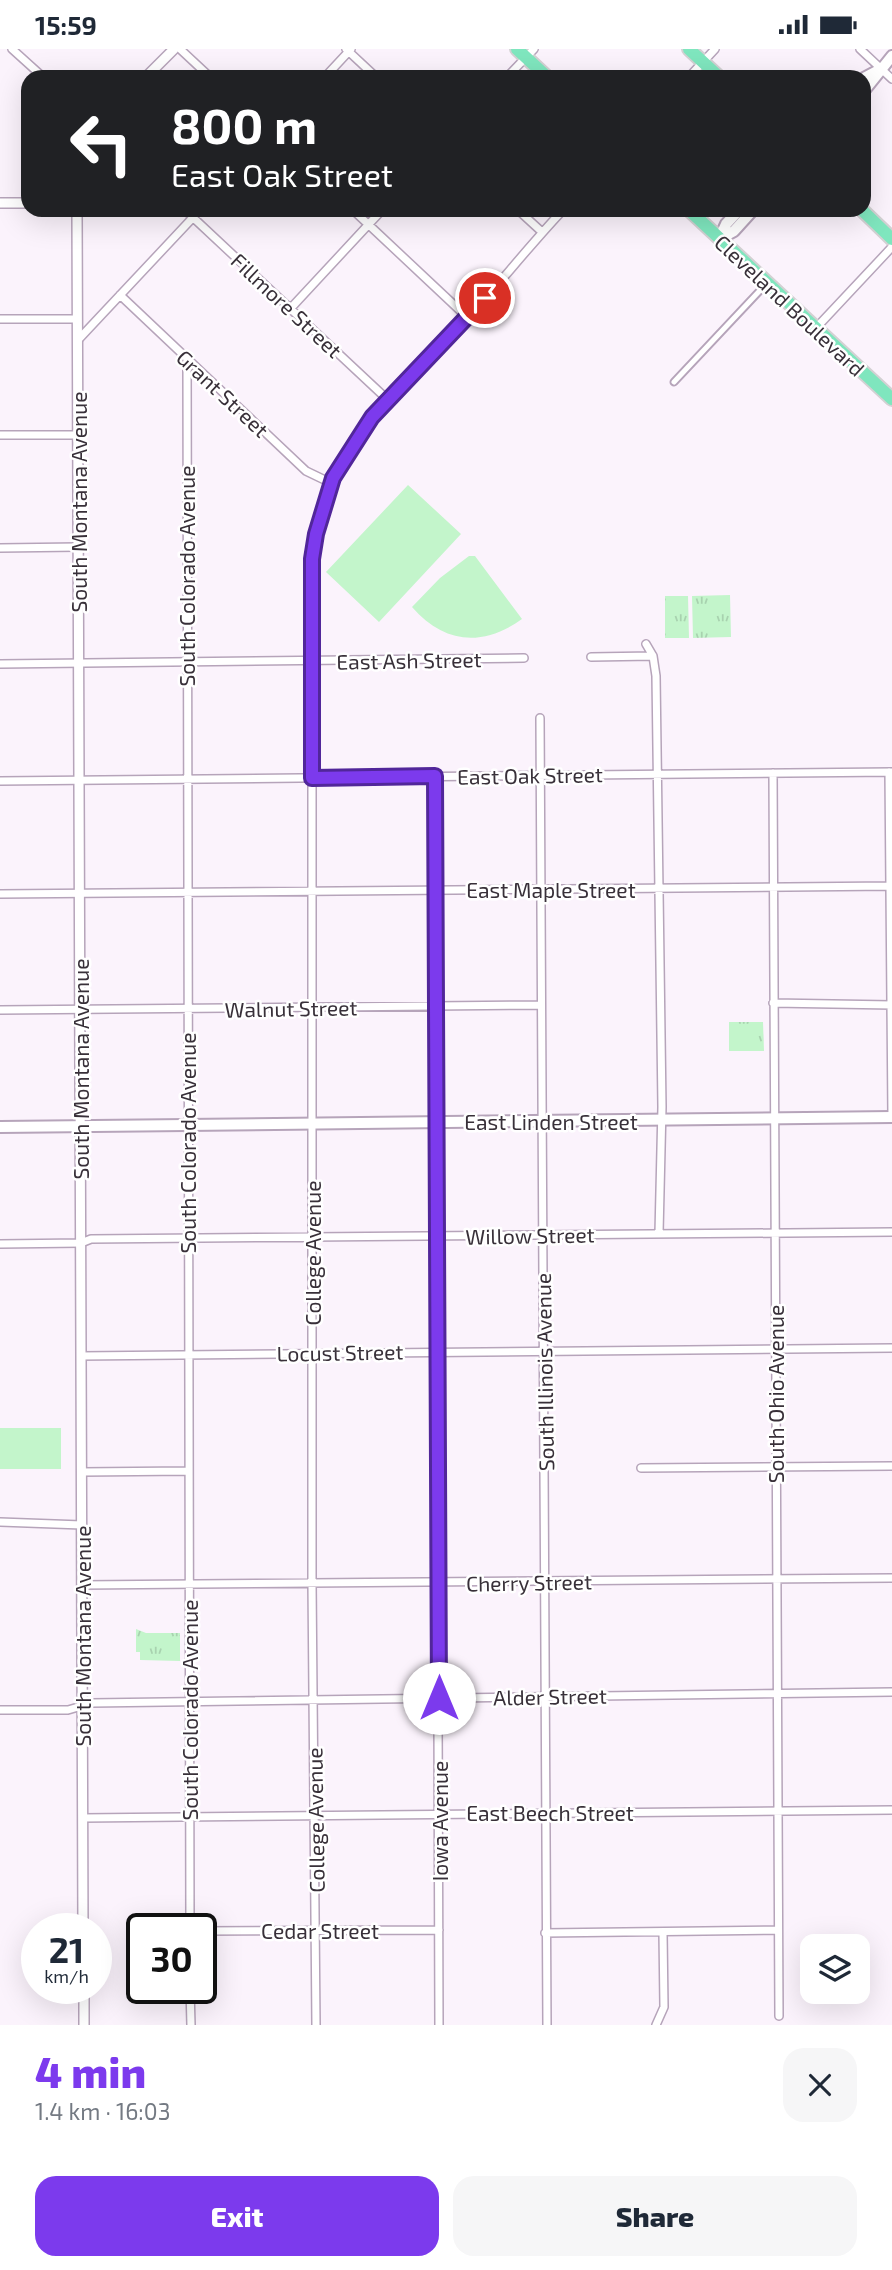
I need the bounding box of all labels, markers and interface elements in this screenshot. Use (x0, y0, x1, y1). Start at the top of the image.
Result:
text: 15:59 (35, 9, 97, 40)
text: 800 m (171, 95, 317, 154)
icon: left (56, 98, 147, 189)
text: East Oak Street (171, 155, 393, 193)
street label: Cleveland Boulevard (710, 229, 870, 381)
street label: Fillmore Street (227, 248, 347, 362)
pin (455, 268, 515, 328)
icon: arrive (466, 279, 504, 317)
street label: Grant Street (172, 344, 274, 442)
street label: South Montana Avenue (66, 392, 91, 612)
street label: South Colorado Avenue (174, 465, 199, 687)
street label: East Ash Street (336, 646, 482, 674)
street label: East Oak Street (457, 761, 603, 789)
street label: East Maple Street (466, 877, 636, 902)
street label: South Montana Avenue (68, 959, 93, 1179)
street label: Walnut Street (224, 994, 358, 1022)
street label: South Colorado Avenue (175, 1032, 200, 1254)
street label: East Linden Street (464, 1109, 638, 1134)
street label: College Avenue (300, 1180, 325, 1326)
street label: Willow Street (465, 1221, 595, 1249)
street label: South Illinois Avenue (530, 1273, 558, 1471)
street label: South Ohio Avenue (763, 1305, 788, 1483)
street label: Locust Street (276, 1338, 404, 1366)
street label: South Montana Avenue (70, 1526, 95, 1746)
street label: Cherry Street (466, 1568, 592, 1596)
street label: South Colorado Avenue (177, 1599, 202, 1821)
position arrow (402, 1661, 476, 1735)
street label: Alder Street (493, 1683, 607, 1709)
street label: College Avenue (301, 1747, 329, 1893)
street label: Iowa Avenue (427, 1761, 452, 1881)
street label: East Beech Street (466, 1800, 634, 1825)
speed limit sign: 30 (126, 1913, 217, 2004)
street label: Cedar Street (261, 1918, 379, 1943)
text: 21 (49, 1928, 84, 1970)
map controls (800, 1934, 870, 2004)
button: layers (800, 1934, 870, 2004)
text: km/h (44, 1965, 89, 1987)
text: 4 min (35, 2046, 146, 2096)
button: close (783, 2048, 857, 2122)
text: 1.4 km · 16:03 (35, 2097, 170, 2125)
button: Exit (35, 2176, 439, 2256)
button: Share (453, 2176, 857, 2256)

